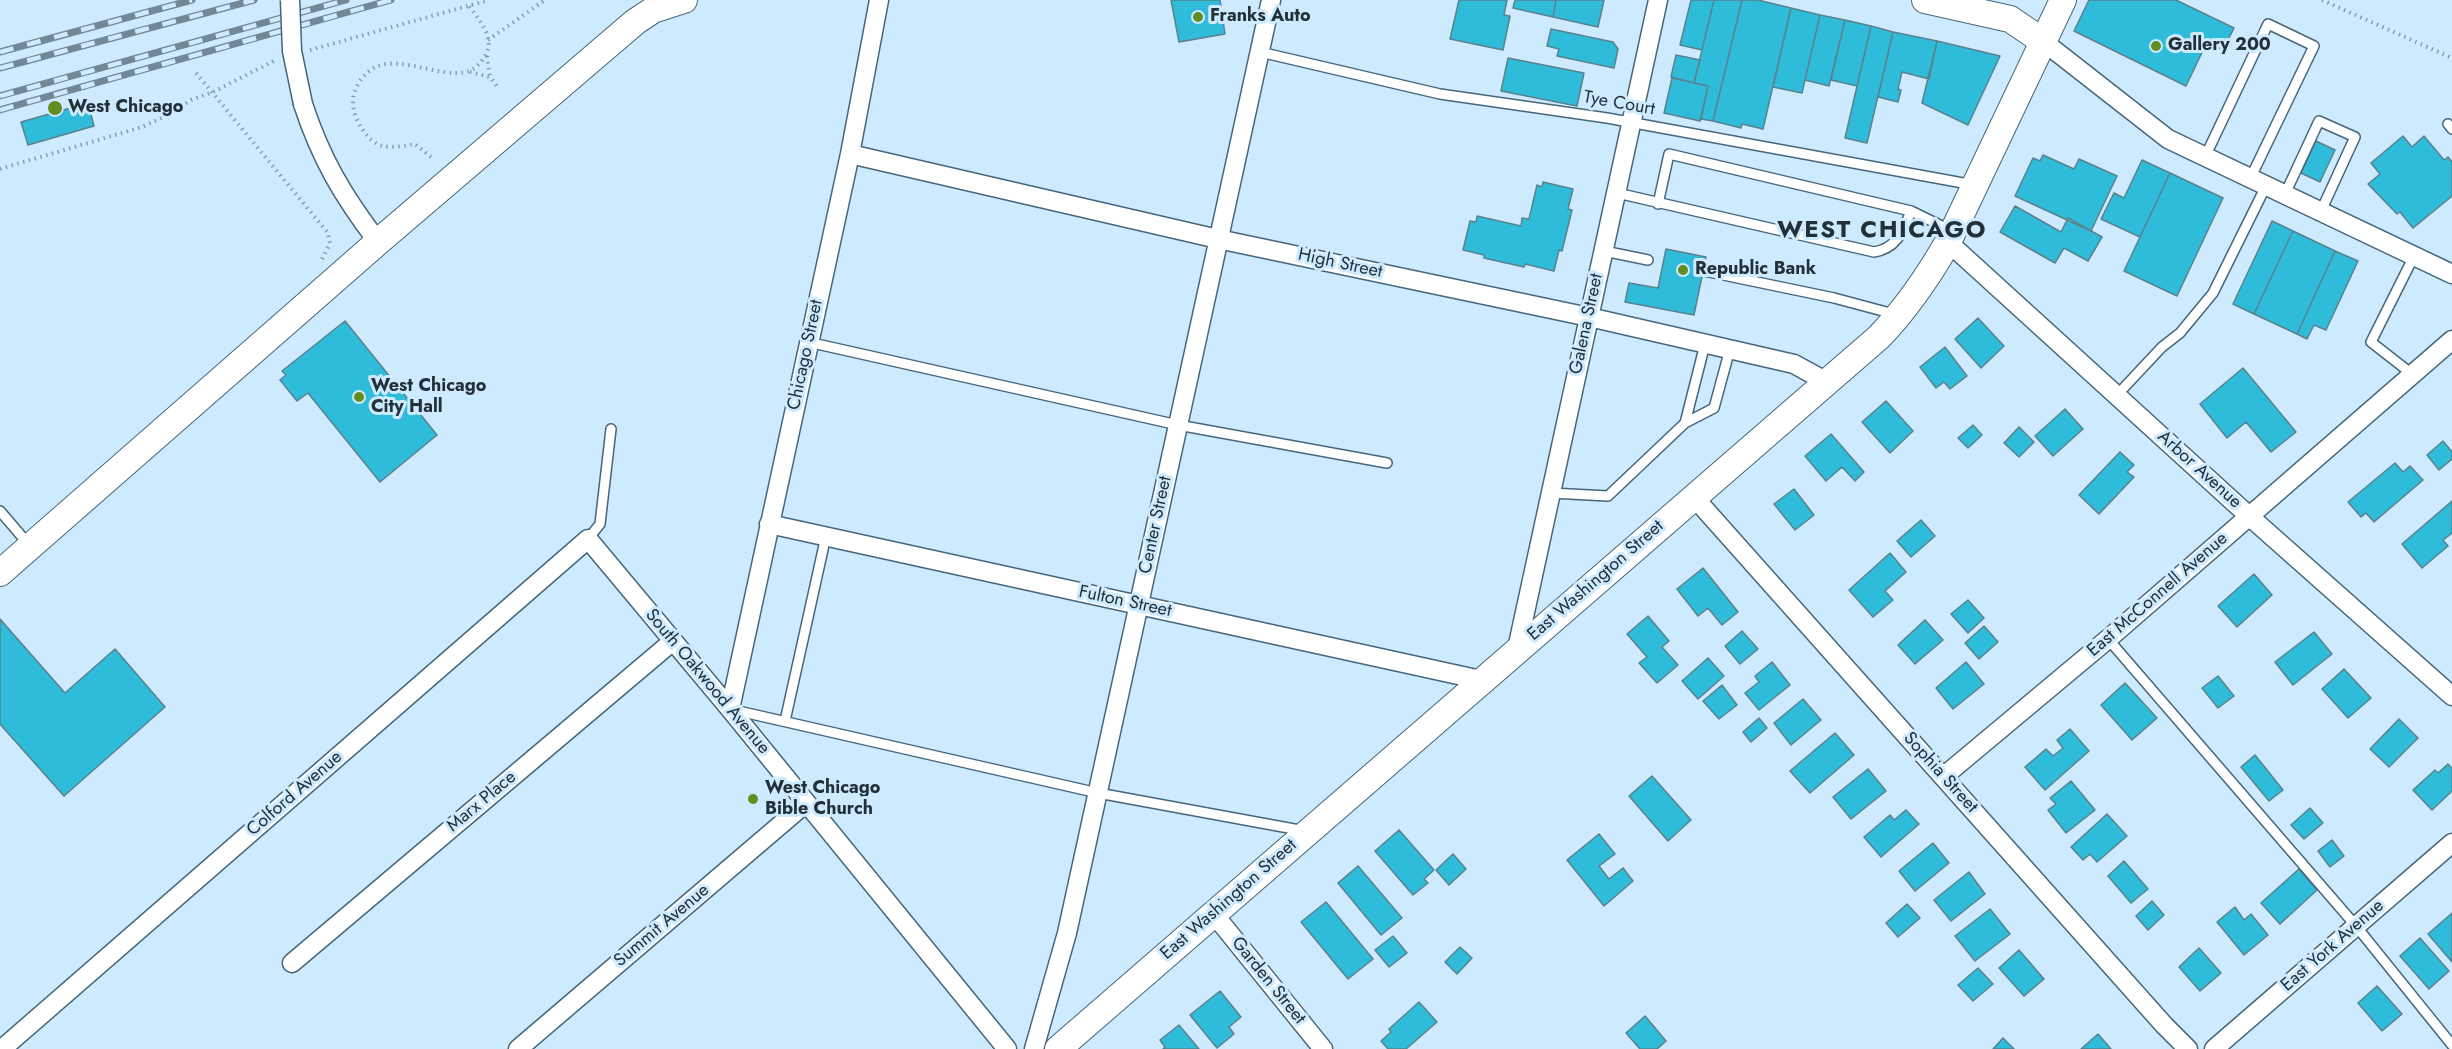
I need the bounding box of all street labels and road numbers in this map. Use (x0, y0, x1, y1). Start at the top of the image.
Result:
street label: Tye Court (1582, 87, 1656, 121)
street label: High Street (1296, 245, 1384, 283)
street label: Galena Street (1566, 272, 1608, 376)
street label: Chicago Street (784, 298, 828, 412)
street label: Arbor Avenue (2152, 427, 2246, 513)
street label: Center Street (1135, 474, 1177, 576)
street label: East Washington Street (1524, 516, 1668, 646)
street label: East McConnell Avenue (2083, 528, 2233, 662)
street label: Fulton Street (1077, 582, 1173, 622)
street label: South Oakwood Avenue (640, 605, 774, 759)
street label: Sophia Street (1898, 728, 1982, 818)
street label: Colford Avenue (243, 747, 347, 841)
street label: Marx Place (443, 767, 521, 837)
street label: East Washington Street (1157, 835, 1301, 965)
street label: Summit Avenue (610, 880, 714, 972)
street label: East York Avenue (2277, 895, 2389, 997)
street label: Garden Street (1226, 933, 1310, 1029)

